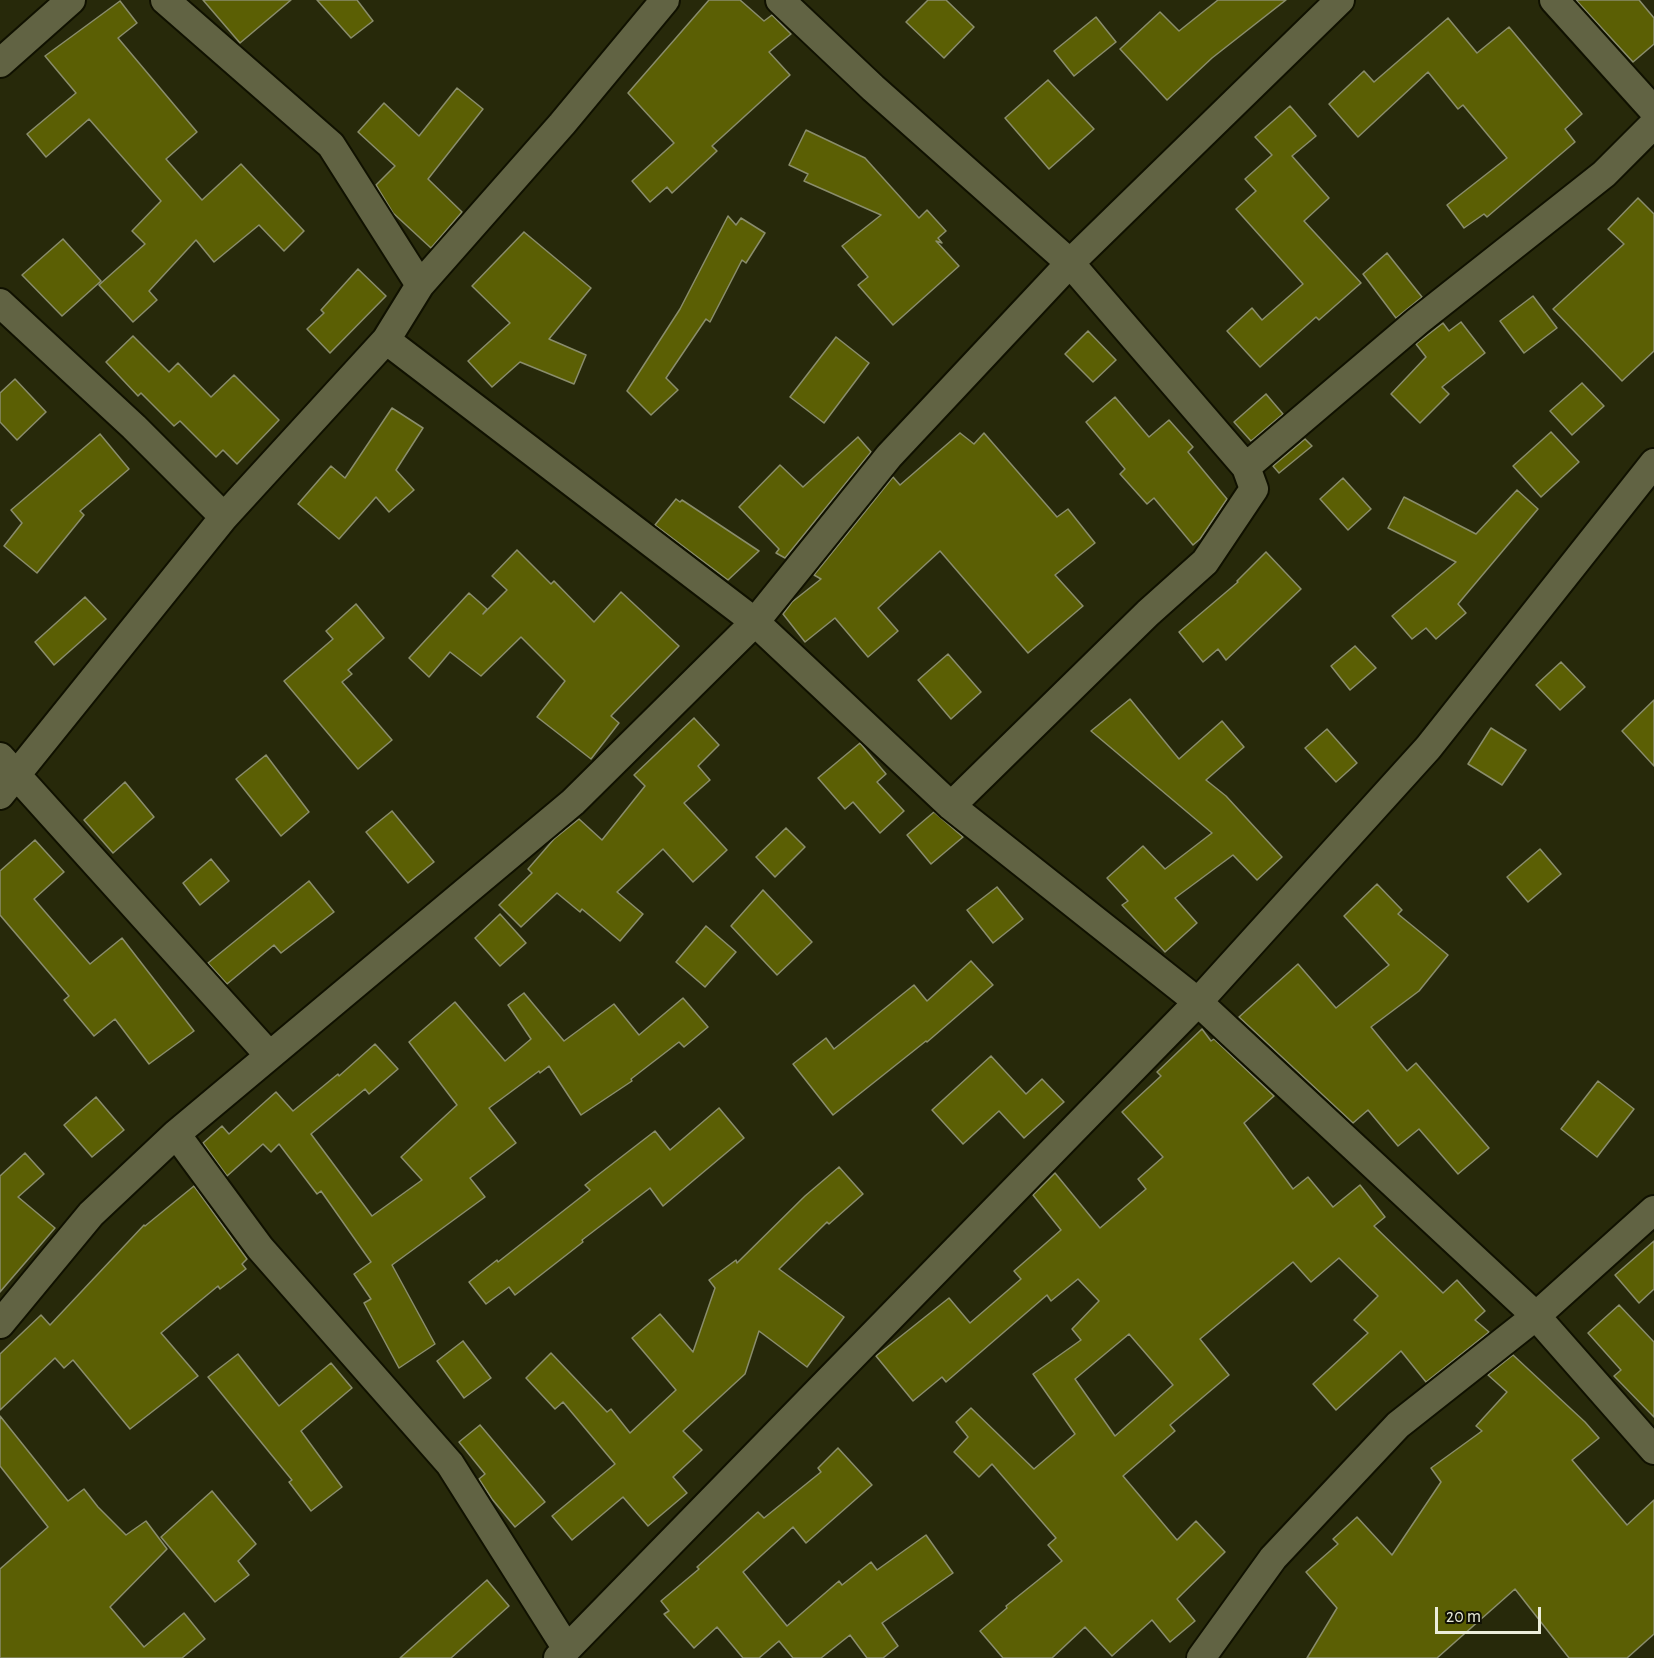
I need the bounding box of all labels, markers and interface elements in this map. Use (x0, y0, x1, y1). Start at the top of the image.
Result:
scale bar (1438, 1595, 1544, 1633)
text: 20 m (1446, 1608, 1481, 1626)

